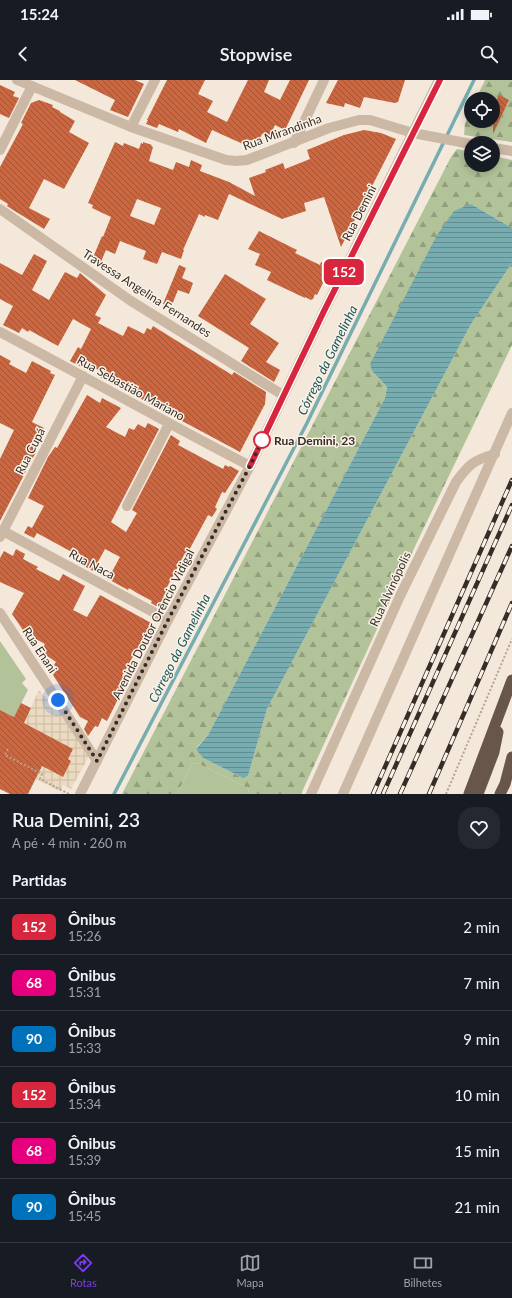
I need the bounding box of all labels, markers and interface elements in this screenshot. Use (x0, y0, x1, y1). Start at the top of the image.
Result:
text: 15:24 (20, 5, 59, 23)
icon: back (12, 43, 34, 65)
text: Stopwise (220, 43, 292, 65)
icon: search (478, 43, 500, 65)
map controls (464, 92, 500, 172)
button: locate (464, 92, 500, 128)
street label: Rua Mirandinha (241, 111, 324, 153)
button: layers (464, 136, 500, 172)
street label: Rua Demini (339, 182, 380, 243)
street label: Travessa Angelina Fernandes (80, 246, 214, 340)
line badge: 152 (321, 259, 367, 285)
text: 152 (332, 263, 356, 280)
water label: Córrego da Gamelinha (293, 302, 361, 418)
street label: Rua Sebastião Mariano (75, 352, 188, 424)
street label: Rua Cupá (12, 425, 48, 477)
marker: Rua Demini, 23 (253, 431, 271, 449)
place label: Rua Demini, 23 (274, 433, 355, 448)
street label: Rua Naca (67, 546, 117, 582)
street label: Avenida Doutor Orêncio Vidigal (109, 546, 197, 702)
street label: Rua Alvinópolis (366, 549, 414, 629)
water label: Córrego da Gamelinha (145, 590, 214, 705)
street label: Rua Enani (20, 624, 61, 676)
your location (48, 690, 68, 710)
button: heart (458, 807, 500, 849)
text: Rua Demini, 23 (12, 808, 140, 831)
text: A pé · 4 min · 260 m (12, 835, 127, 851)
text: Partidas (12, 871, 67, 889)
text: Ônibus (68, 910, 116, 928)
text: 152 (22, 918, 46, 935)
text: 2 min (463, 918, 500, 936)
text: 15:26 (68, 928, 101, 944)
text: Ônibus (68, 966, 116, 984)
text: 68 (26, 974, 42, 991)
text: 7 min (463, 974, 500, 992)
text: 15:31 (68, 984, 101, 1000)
text: Ônibus (68, 1022, 116, 1040)
text: 90 (26, 1030, 42, 1047)
text: 9 min (463, 1030, 500, 1048)
text: 15:33 (68, 1040, 101, 1056)
text: Ônibus (68, 1078, 116, 1096)
text: 152 (22, 1086, 46, 1103)
text: 10 min (454, 1086, 500, 1104)
text: 15:34 (68, 1096, 101, 1112)
text: Ônibus (68, 1134, 116, 1152)
text: 68 (26, 1142, 42, 1159)
text: 15 min (454, 1142, 500, 1160)
text: 15:39 (68, 1152, 101, 1168)
text: Ônibus (68, 1190, 116, 1208)
text: 90 (26, 1198, 42, 1215)
text: 21 min (454, 1198, 500, 1216)
text: 15:45 (68, 1208, 101, 1224)
tab: Rotas (70, 1252, 97, 1289)
tab: Mapa (237, 1252, 264, 1289)
tab: Bilhetes (403, 1252, 442, 1289)

